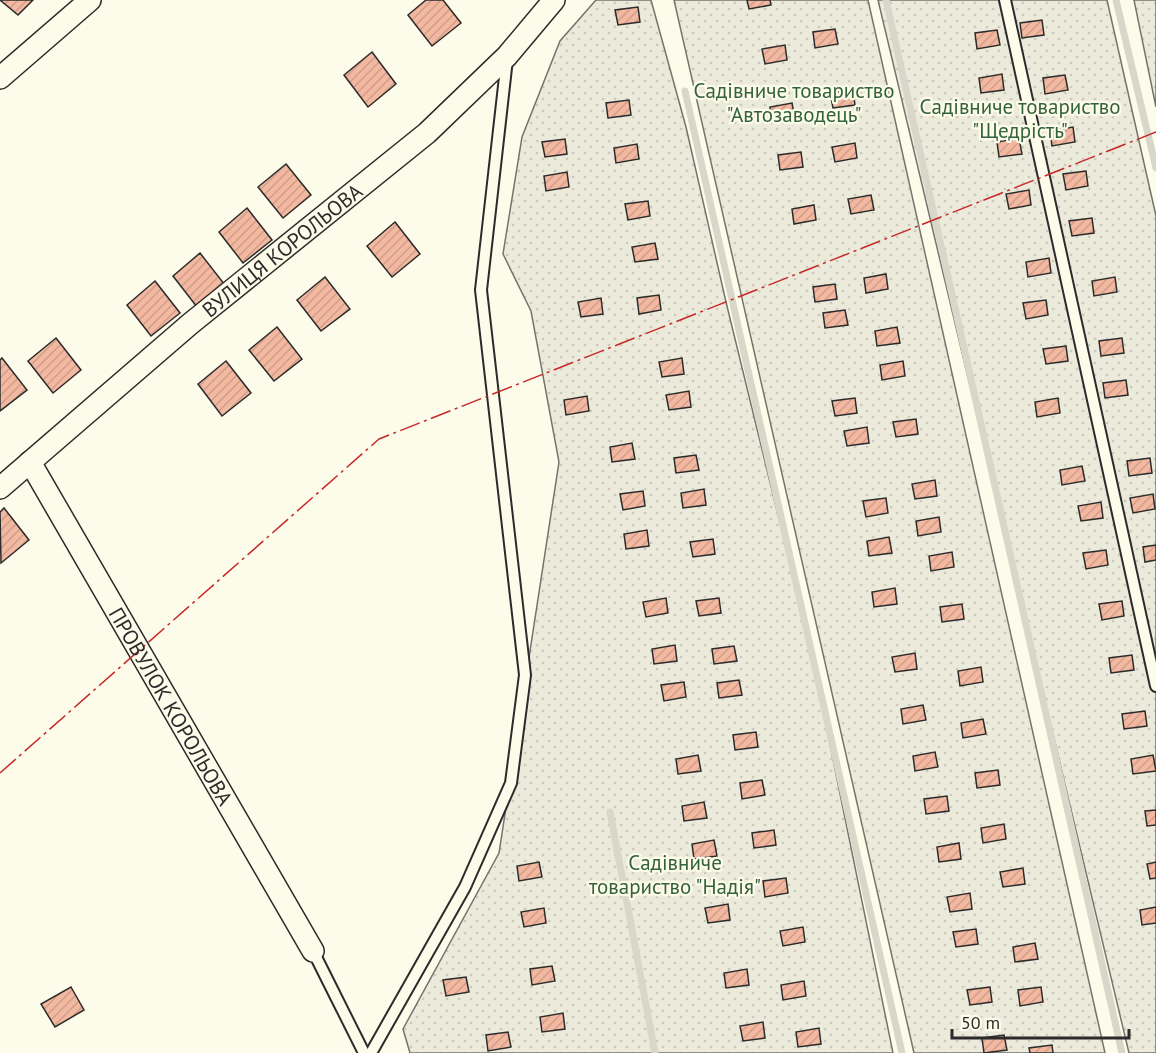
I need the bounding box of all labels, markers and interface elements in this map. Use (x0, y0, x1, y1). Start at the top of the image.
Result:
park label: Садівниче товариство "Автозаводець" (694, 77, 895, 128)
park label: Садівниче товариство "Щедрість" (920, 93, 1121, 144)
street label: ВУЛИЦЯ КОРОЛЬОВА (196, 177, 368, 323)
street label: ПРОВУЛОК КОРОЛЬОВА (103, 602, 240, 811)
park label: Садівниче товариство "Надія" (589, 849, 761, 900)
scale bar (952, 1002, 1129, 1040)
text: 50 m (961, 1011, 1000, 1034)

